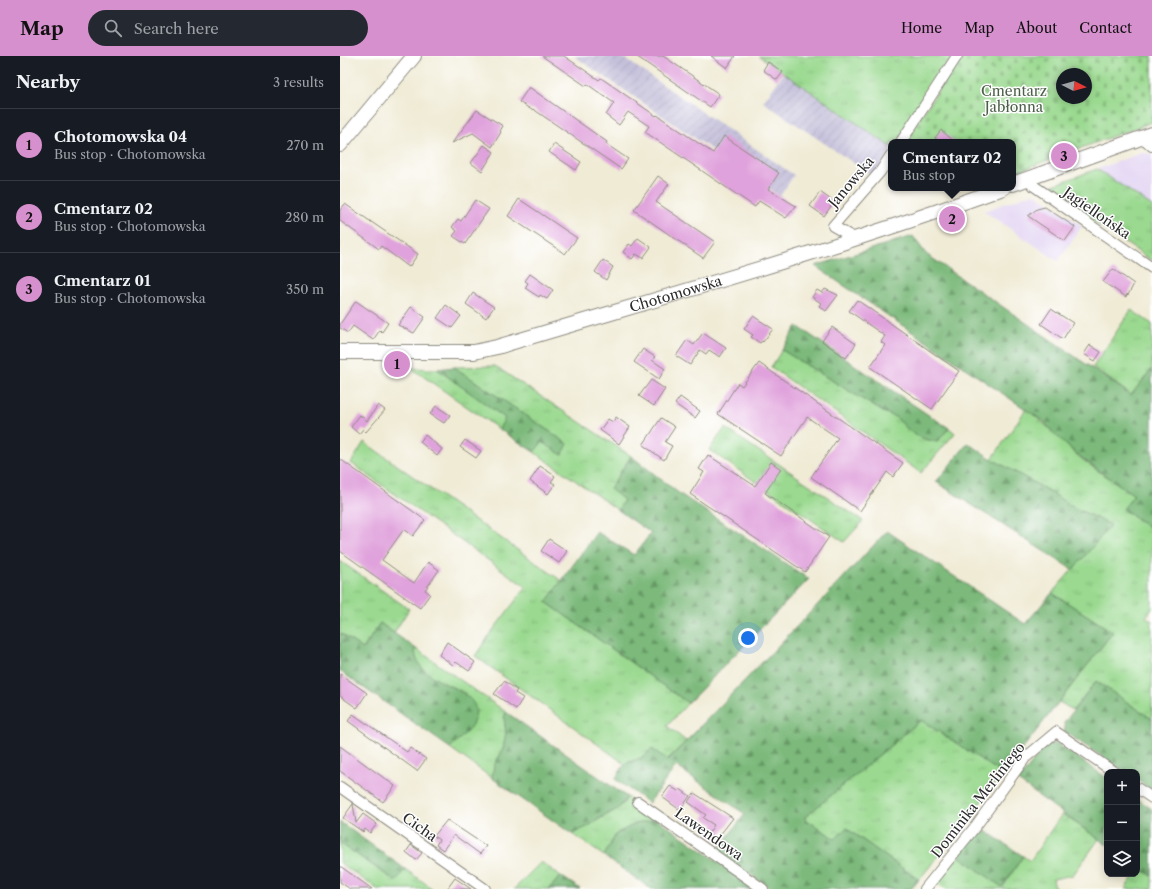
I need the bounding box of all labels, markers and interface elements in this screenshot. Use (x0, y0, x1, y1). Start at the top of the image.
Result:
search box (88, 10, 368, 46)
text: Map (20, 17, 64, 40)
icon: search (102, 17, 124, 39)
text: Search here (134, 19, 219, 38)
text: Home (901, 19, 942, 37)
text: Map (964, 19, 994, 37)
text: About (1016, 19, 1057, 37)
text: Contact (1079, 19, 1132, 37)
north arrow (1056, 68, 1092, 104)
text: Nearby (16, 72, 80, 92)
text: 3 results (273, 74, 324, 90)
park label: Cmentarz Jabłonna (981, 82, 1047, 116)
text: Chotomowska 04 (54, 127, 187, 146)
text: 1 (26, 137, 32, 153)
text: 270 m (286, 137, 324, 153)
popup (888, 139, 1016, 191)
pin: 3 (1051, 141, 1077, 171)
text: Bus stop · Chotomowska (54, 146, 206, 162)
text: Cmentarz 02 (903, 148, 1001, 167)
street label: Janowska (823, 152, 878, 213)
text: Bus stop (903, 167, 955, 183)
street label: Jagiellońska (1058, 182, 1135, 243)
text: Cmentarz 02 (54, 199, 153, 218)
pin: 2 (939, 204, 965, 234)
text: 2 (25, 209, 33, 225)
text: 280 m (285, 209, 324, 225)
text: Bus stop · Chotomowska (54, 218, 206, 234)
text: Cmentarz 01 (54, 271, 151, 290)
street label: Chotomowska (627, 271, 725, 316)
text: 3 (25, 281, 33, 297)
text: 350 m (286, 281, 324, 297)
text: Bus stop · Chotomowska (54, 290, 206, 306)
pin: 1 (384, 349, 410, 379)
your location (738, 628, 758, 648)
street label: Dominika Merliniego (927, 739, 1029, 861)
map controls (1104, 769, 1140, 877)
button: + (1104, 769, 1140, 805)
street label: Lawendowa (671, 804, 747, 864)
button: − (1104, 805, 1140, 841)
street label: Cicha (399, 809, 441, 846)
button: layers (1104, 841, 1140, 877)

